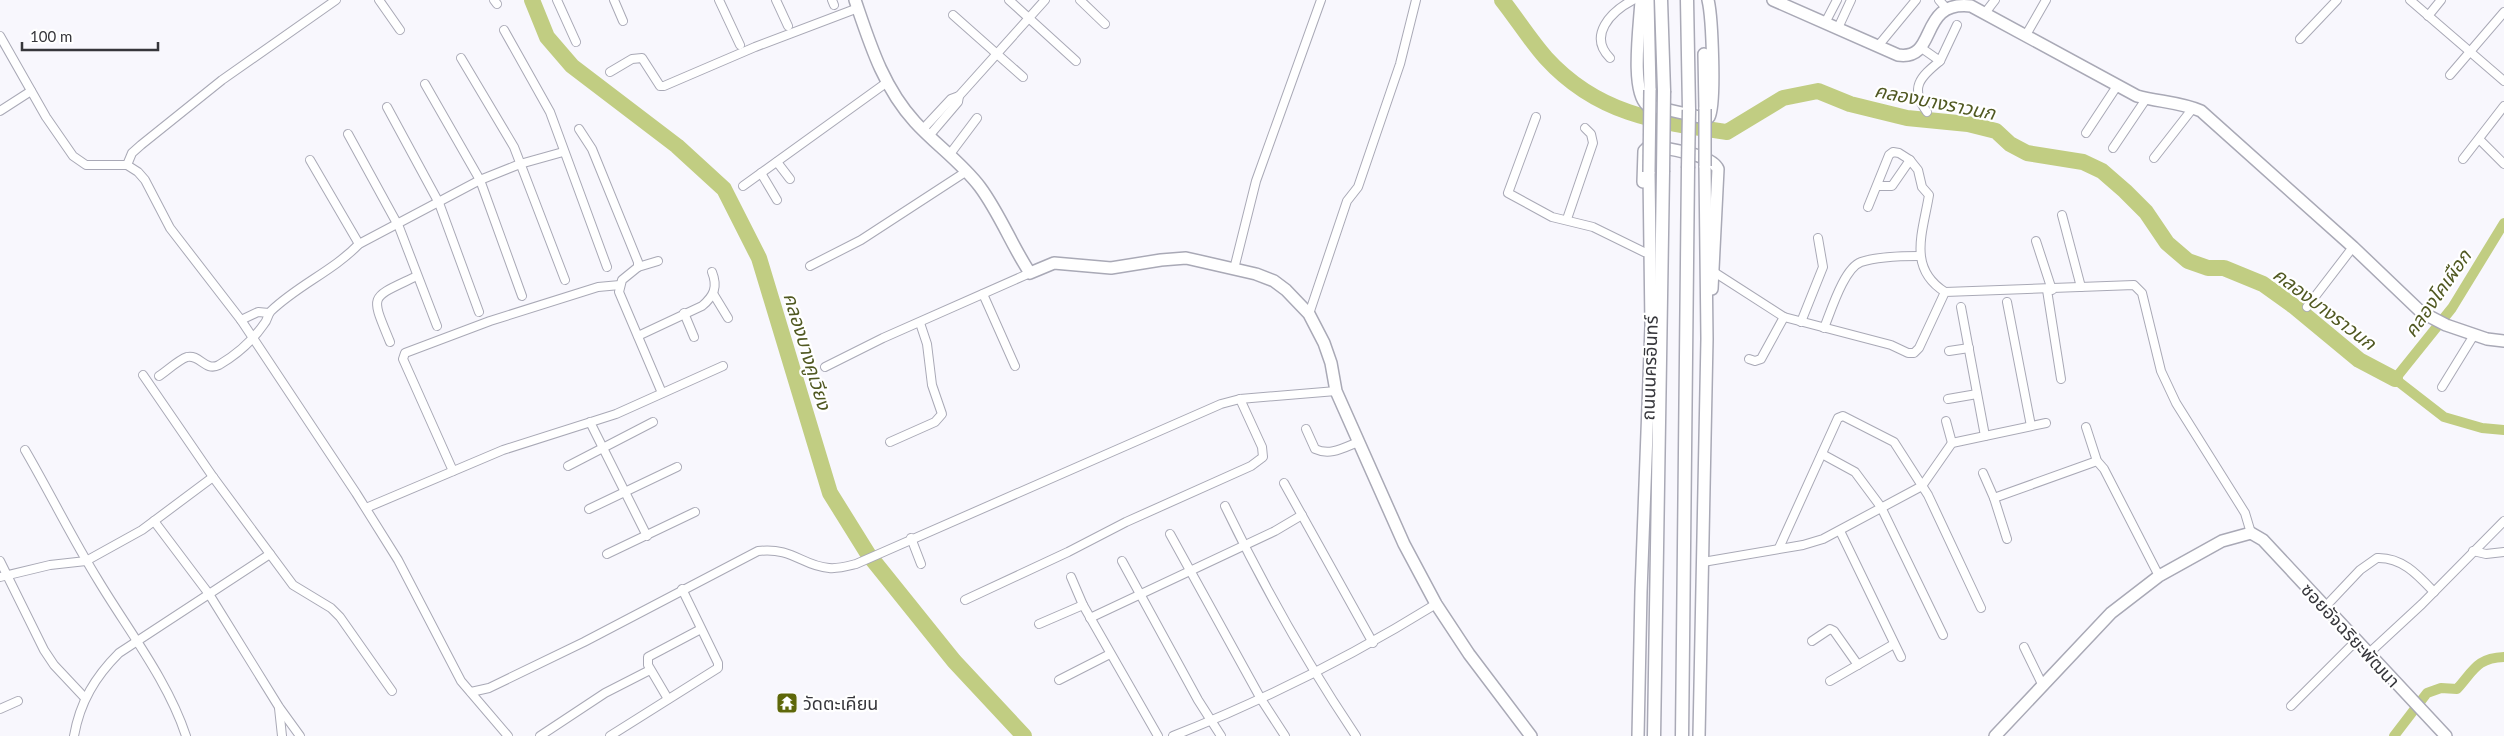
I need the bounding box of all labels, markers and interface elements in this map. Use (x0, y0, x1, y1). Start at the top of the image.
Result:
scale bar (22, 20, 159, 52)
text: 100 m (30, 27, 72, 45)
water label: คลองบางราวนก (1873, 78, 1998, 124)
water label: คลองโคเผือก (2399, 244, 2476, 341)
water label: คลองบางราวนก (2269, 262, 2381, 354)
water label: คลองบางคูเวียง (777, 290, 837, 414)
street label: ถนนนครอินทร์ (1636, 314, 1662, 421)
street label: ซอยอัจฉริยะพัฒนา (2297, 578, 2405, 692)
temple icon: วัดตะเคียน (775, 691, 799, 715)
place label: วัดตะเคียน (803, 692, 878, 714)

